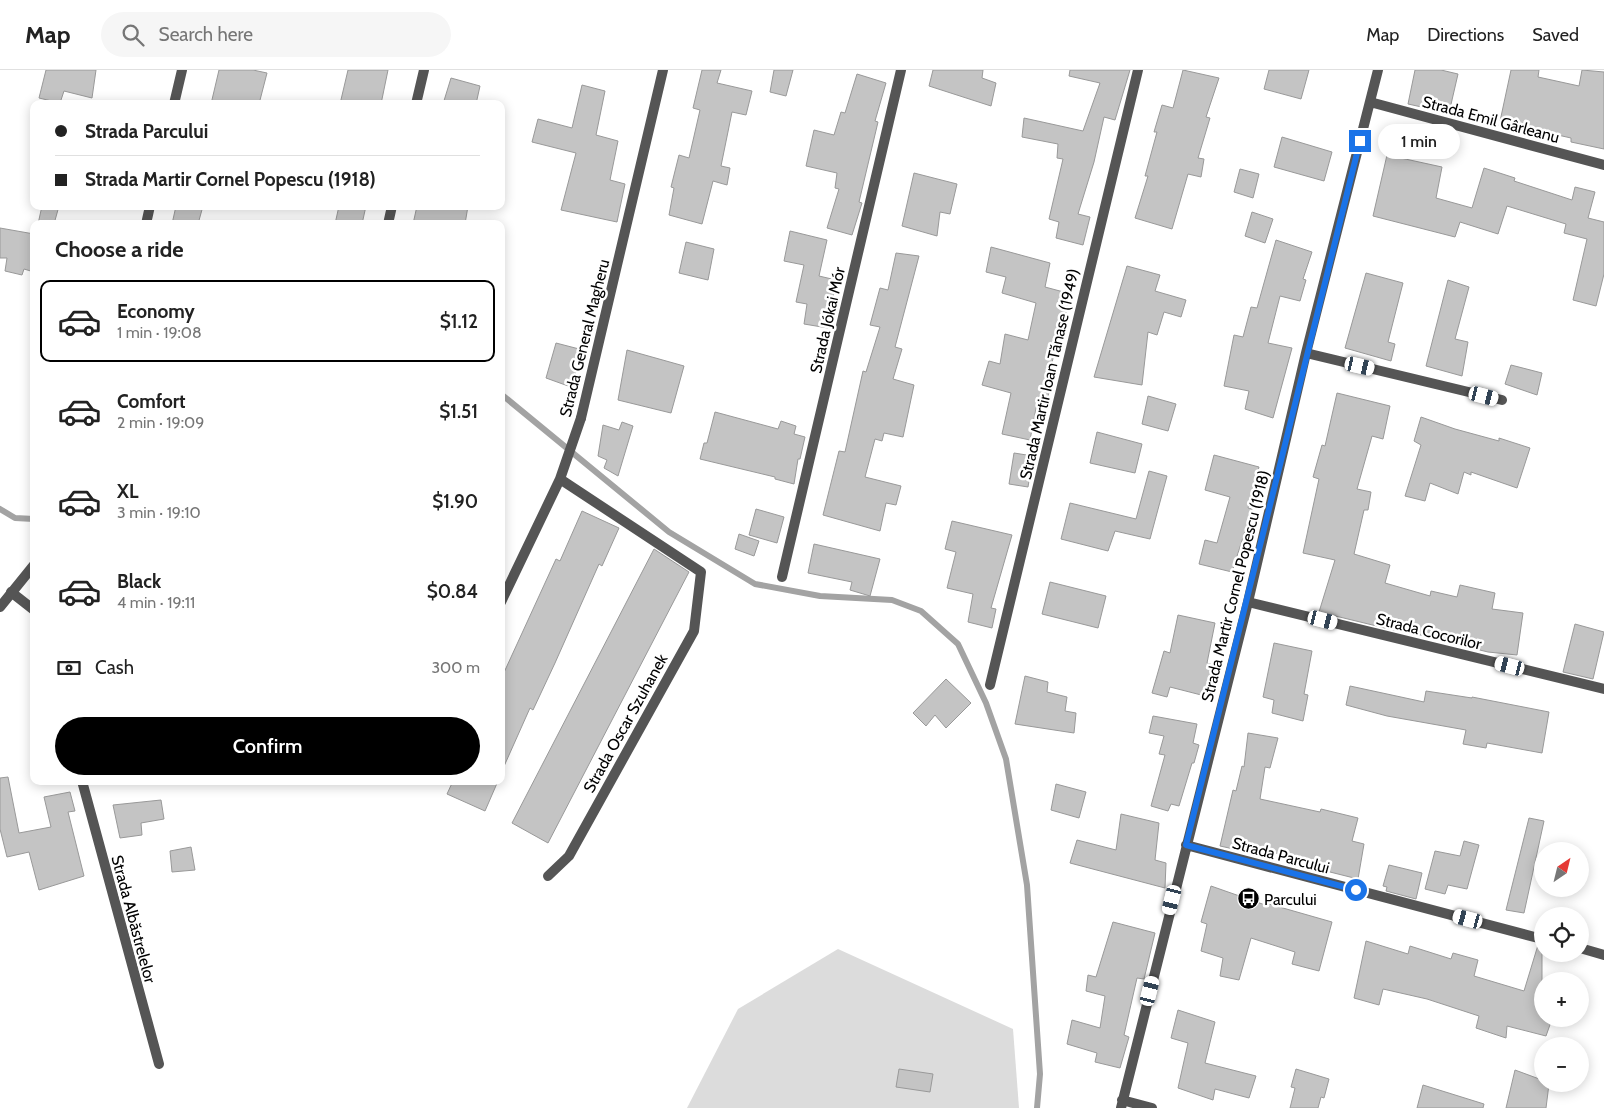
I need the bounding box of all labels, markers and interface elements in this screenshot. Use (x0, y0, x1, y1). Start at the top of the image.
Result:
search box (101, 12, 451, 57)
text: Map (25, 20, 71, 49)
icon: search (119, 21, 147, 49)
text: Search here (159, 23, 253, 46)
text: Map (1366, 24, 1399, 46)
text: Directions (1427, 24, 1504, 46)
text: Saved (1532, 24, 1579, 46)
street label: Strada Emil Gârleanu (1420, 92, 1562, 147)
text: Strada Parcului (85, 120, 208, 143)
callout: 1 min (1378, 124, 1460, 158)
route end (1349, 130, 1371, 152)
text: 1 min (1401, 132, 1437, 151)
text: Strada Martir Cornel Popescu (1918) (85, 168, 376, 191)
text: Choose a ride (55, 236, 184, 263)
street label: Strada General Magheru (556, 257, 613, 419)
street label: Strada Jókai Mór (806, 264, 849, 375)
street label: Strada Martir Ioan Tănase (1949) (1016, 267, 1083, 481)
icon: car (57, 299, 102, 344)
text: Economy (117, 300, 195, 323)
text: $1.12 (440, 310, 478, 333)
text: 1 min · 19:08 (117, 323, 202, 342)
car (1343, 355, 1376, 377)
car (1467, 385, 1500, 407)
icon: car (57, 389, 102, 434)
text: Comfort (117, 390, 186, 413)
text: $1.51 (439, 400, 478, 423)
text: 2 min · 19:09 (117, 413, 204, 432)
street label: Strada Martir Cornel Popescu (1918) (1197, 468, 1273, 704)
icon: car (57, 479, 102, 524)
text: XL (117, 480, 138, 503)
text: $1.90 (432, 490, 478, 513)
text: 3 min · 19:10 (117, 503, 201, 522)
icon: car (57, 569, 102, 614)
text: Black (117, 570, 161, 593)
text: $0.84 (427, 580, 478, 603)
text: 4 min · 19:11 (117, 593, 195, 612)
car (1306, 609, 1339, 631)
street label: Strada Cocorilor (1374, 609, 1484, 654)
street label: Strada Oscar Szuhanek (579, 650, 672, 796)
icon: cash (55, 654, 83, 682)
car (1493, 655, 1526, 677)
text: Cash (95, 656, 134, 679)
text: 300 m (431, 658, 480, 677)
button: Confirm (55, 717, 480, 775)
street label: Strada Parcului (1230, 833, 1332, 878)
north arrow (1534, 842, 1589, 898)
map controls (1534, 842, 1589, 1092)
street label: Strada Albăstrelelor (107, 853, 160, 986)
route start (1345, 879, 1367, 901)
car (1161, 884, 1182, 916)
bus stop icon: Parcului (1236, 887, 1260, 911)
place label: Parcului (1264, 890, 1317, 909)
button: locate (1534, 907, 1589, 962)
car (1451, 908, 1484, 930)
button: + (1534, 972, 1589, 1027)
car (1139, 975, 1160, 1007)
button: − (1534, 1037, 1589, 1092)

